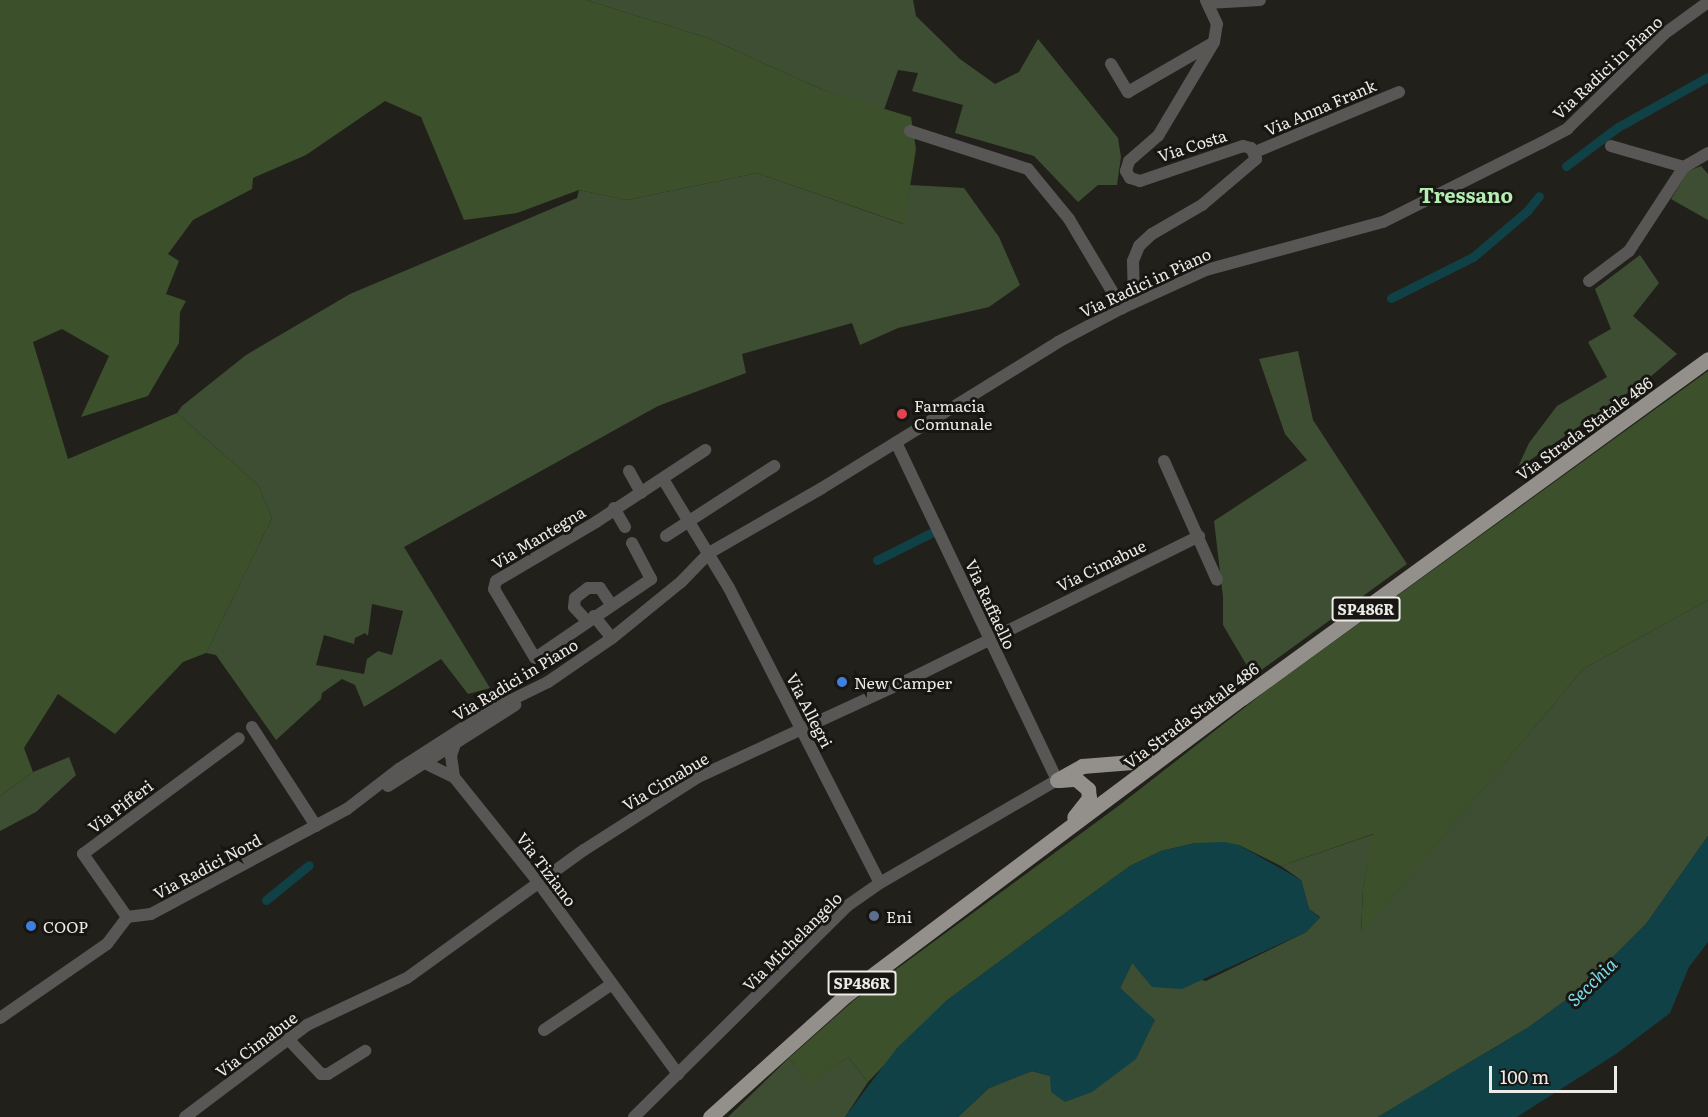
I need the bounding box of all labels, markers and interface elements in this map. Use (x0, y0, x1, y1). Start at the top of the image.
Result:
street label: Via Radici in Piano (1548, 11, 1666, 123)
street label: Via Anna Frank (1262, 75, 1378, 139)
street label: Via Costa (1155, 125, 1229, 165)
district label: Tressano (1419, 182, 1513, 206)
street label: Via Radici in Piano (1076, 243, 1214, 321)
street label: Via Strada Statale 486 (1512, 372, 1656, 484)
place label: Farmacia Comunale (914, 395, 992, 433)
marker: Farmacia Comunale (895, 407, 909, 421)
street label: Via Mantegna (488, 502, 588, 572)
street label: Via Cimabue (1053, 535, 1149, 595)
street label: Via Raffaello (962, 556, 1020, 652)
road number: SP486R (1332, 597, 1400, 621)
street label: Via Radici in Piano (449, 634, 581, 724)
street label: Via Strada Statale 486 (1120, 658, 1262, 772)
street label: Via Allegri (783, 669, 837, 751)
place label: New Camper (854, 672, 952, 692)
marker: New Camper (835, 675, 849, 689)
street label: Via Cimabue (618, 748, 712, 814)
street label: Via Pifferi (84, 775, 156, 837)
street label: Via Tiziano (513, 828, 581, 910)
street label: Via Radici Nord (150, 830, 264, 902)
street label: Via Michelangelo (739, 888, 845, 994)
place label: Eni (886, 906, 912, 926)
marker: Eni (867, 909, 881, 923)
place label: COOP (43, 916, 88, 936)
marker: COOP (24, 919, 38, 933)
water label: Secchia (1563, 953, 1621, 1011)
road number: SP486R (828, 971, 896, 995)
street label: Via Cimabue (211, 1007, 301, 1081)
scale bar (1492, 1054, 1620, 1092)
text: 100 m (1500, 1063, 1549, 1090)

